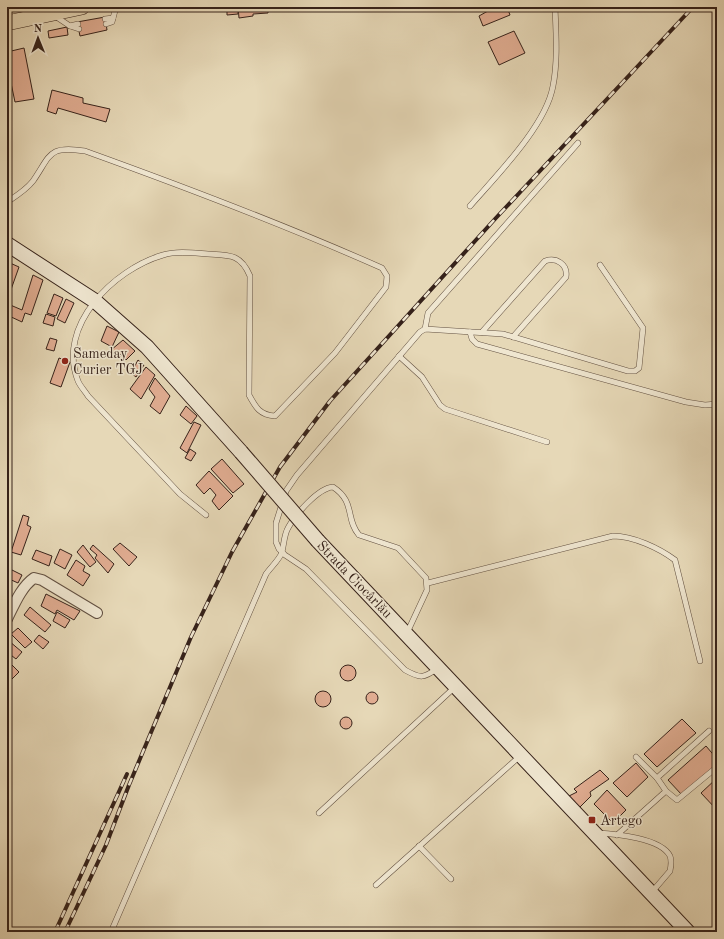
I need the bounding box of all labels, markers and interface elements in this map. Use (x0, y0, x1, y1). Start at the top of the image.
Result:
north arrow (18, 18, 58, 58)
text: N (34, 24, 43, 35)
place label: Sameday Curier TGJ (73, 347, 144, 377)
marker: Sameday Curier TGJ (60, 356, 70, 366)
street label: Strada Ciocârlău (314, 538, 395, 621)
place label: Artego (600, 814, 642, 828)
marker: Artego (587, 815, 597, 825)

